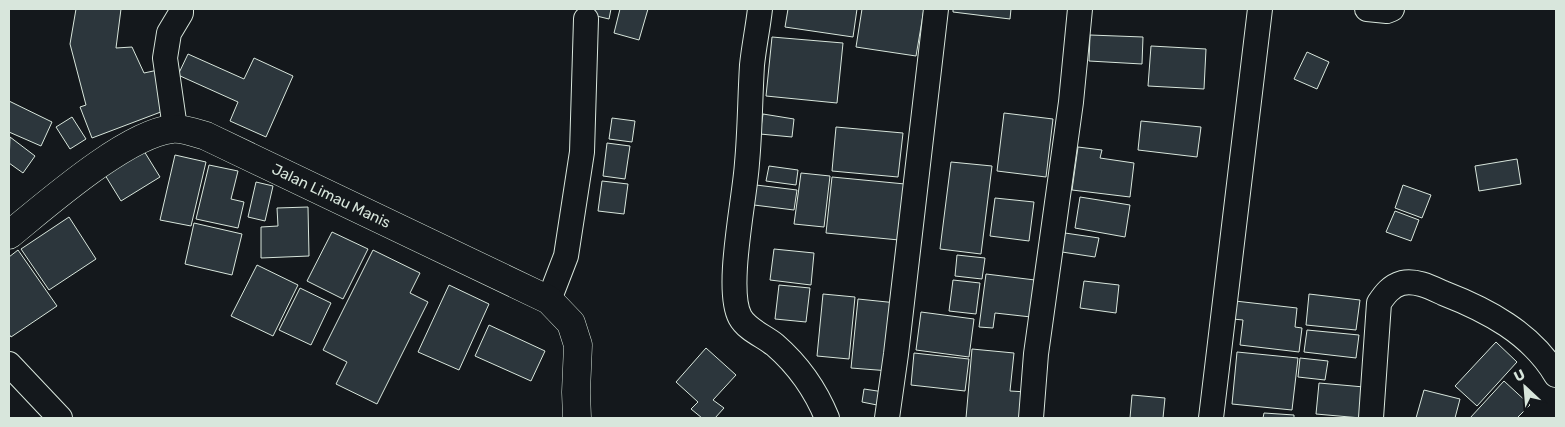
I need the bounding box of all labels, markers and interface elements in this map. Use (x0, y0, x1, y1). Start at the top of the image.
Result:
street label: Jalan Limau Manis (269, 160, 394, 232)
north arrow (1500, 362, 1550, 412)
text: U (1511, 366, 1528, 386)

